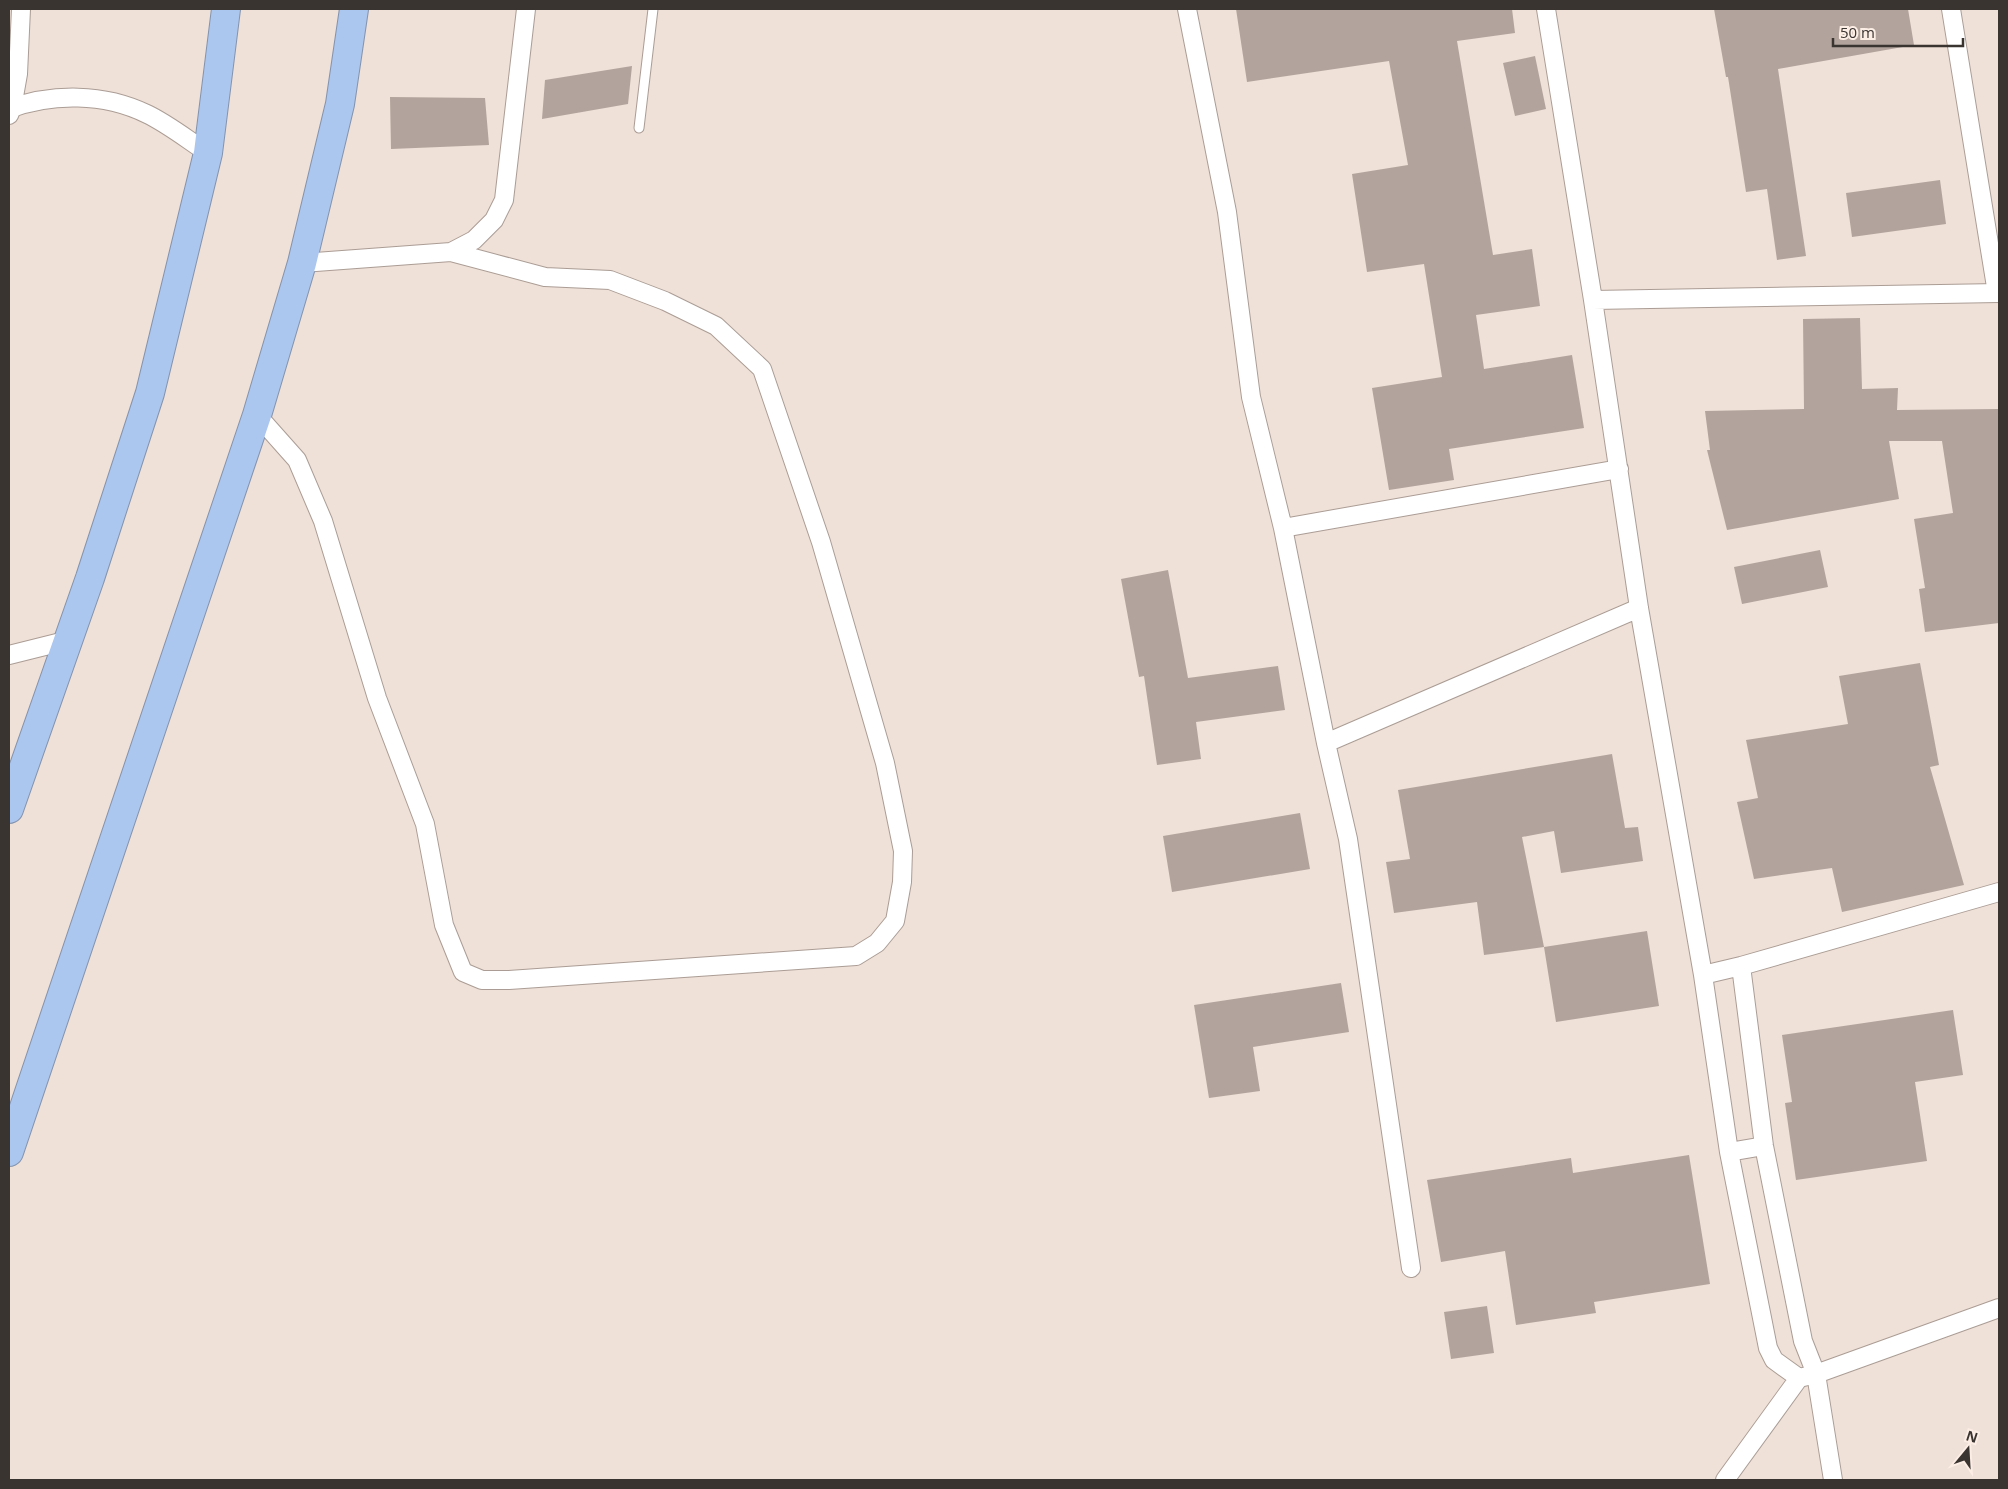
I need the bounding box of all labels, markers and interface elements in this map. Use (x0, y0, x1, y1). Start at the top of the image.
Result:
scale bar (1833, 15, 1963, 47)
text: 50 m (1840, 22, 1875, 42)
north arrow (1943, 1424, 1993, 1474)
text: N (1964, 1425, 1981, 1447)

